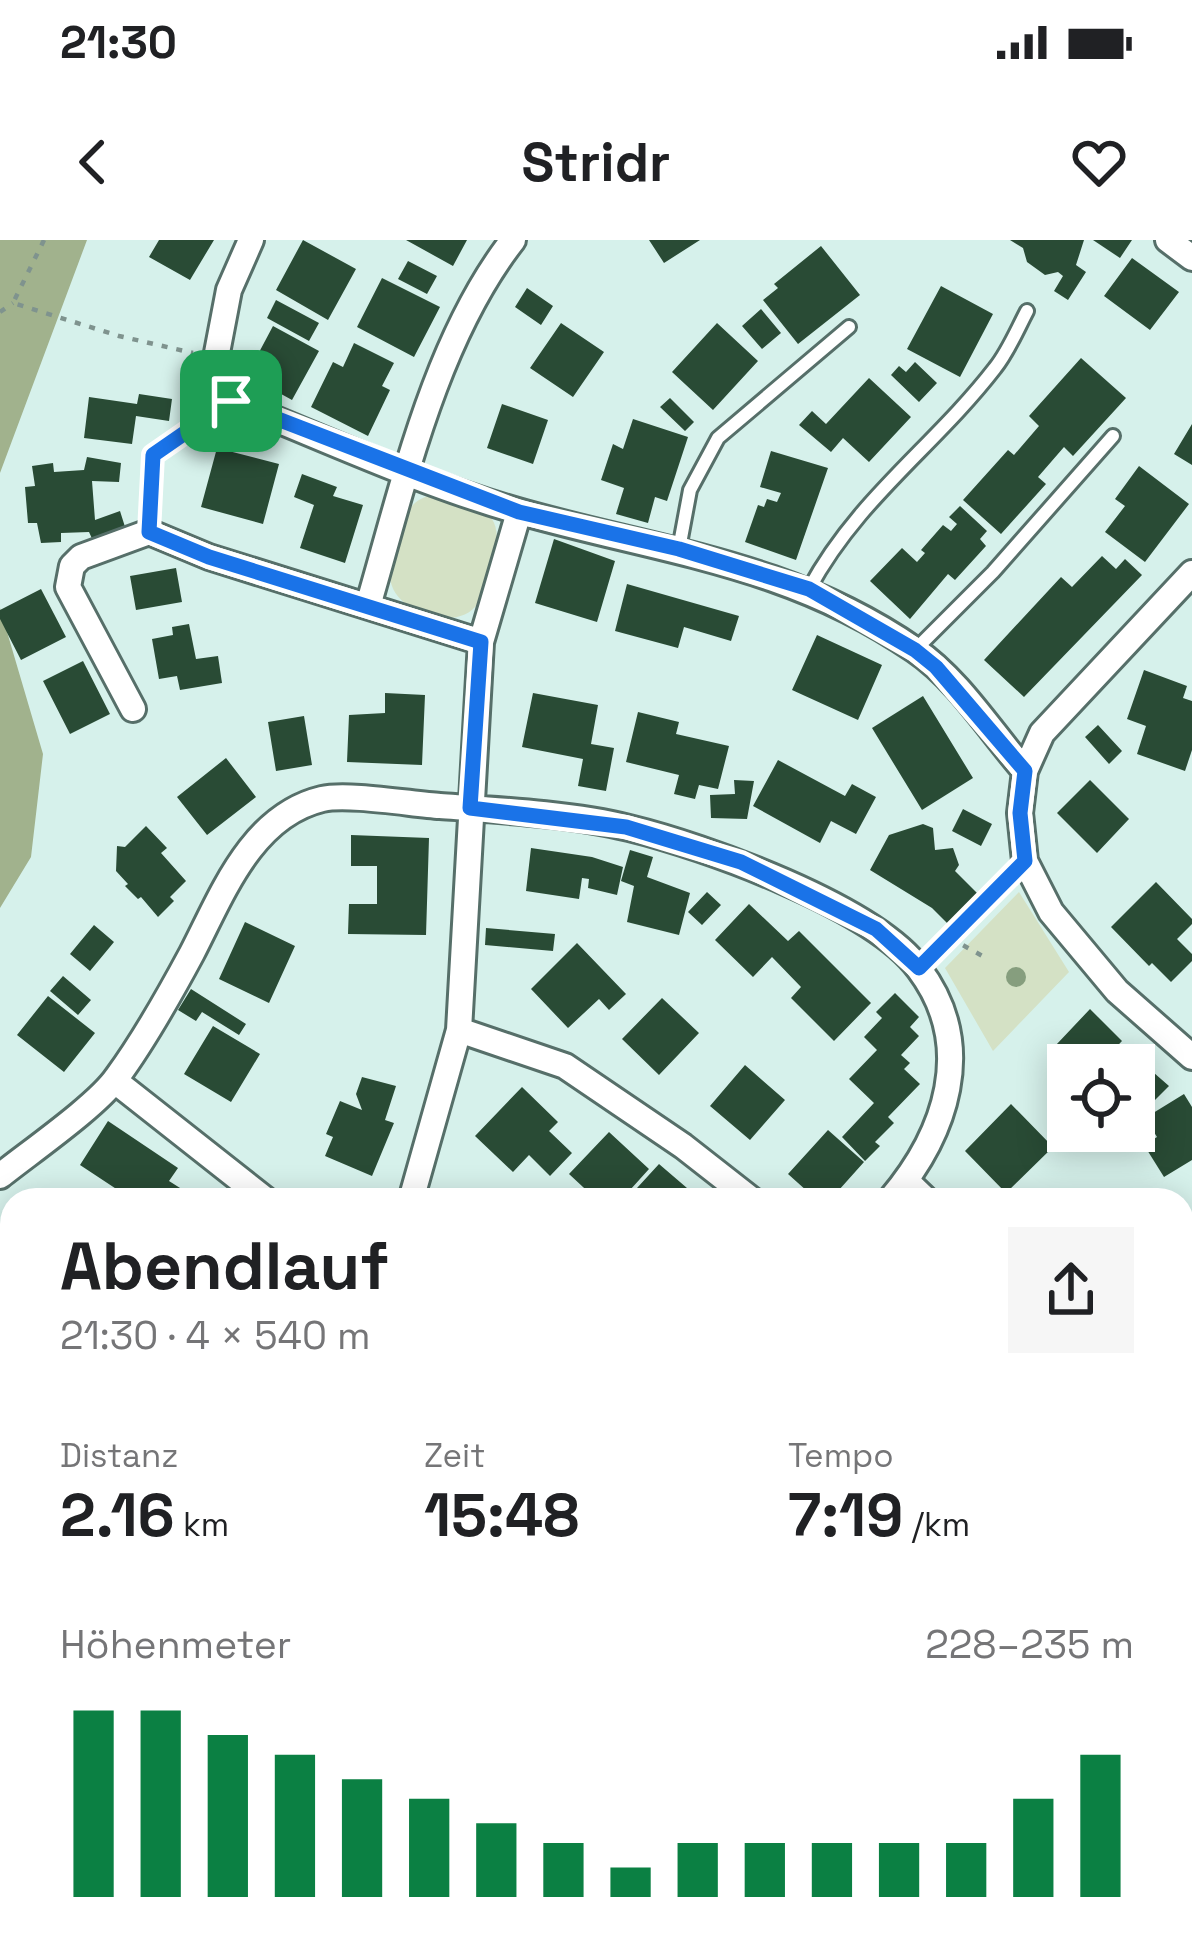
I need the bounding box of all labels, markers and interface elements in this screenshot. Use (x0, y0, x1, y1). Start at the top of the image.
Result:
text: 21:30 (60, 14, 177, 71)
text: Stridr (522, 128, 670, 197)
icon: back (60, 129, 126, 195)
icon: heart (1066, 129, 1132, 195)
pin (180, 350, 282, 452)
icon: arrive (198, 368, 264, 434)
map controls (1047, 1044, 1155, 1152)
button: locate (1047, 1044, 1155, 1152)
text: Abendlauf (60, 1224, 389, 1308)
button: share (1008, 1227, 1134, 1353)
text: 21:30 · 4 × 540 m (60, 1311, 370, 1360)
text: Distanz (60, 1435, 178, 1477)
text: Zeit (424, 1435, 485, 1477)
text: Tempo (788, 1435, 894, 1477)
text: 2.16 (60, 1477, 175, 1554)
text: 15:48 (424, 1477, 579, 1554)
text: 7:19 (788, 1477, 903, 1554)
text: km (175, 1504, 229, 1546)
text: /km (903, 1504, 970, 1546)
text: Höhenmeter (60, 1620, 291, 1669)
text: 228–235 m (925, 1620, 1134, 1669)

